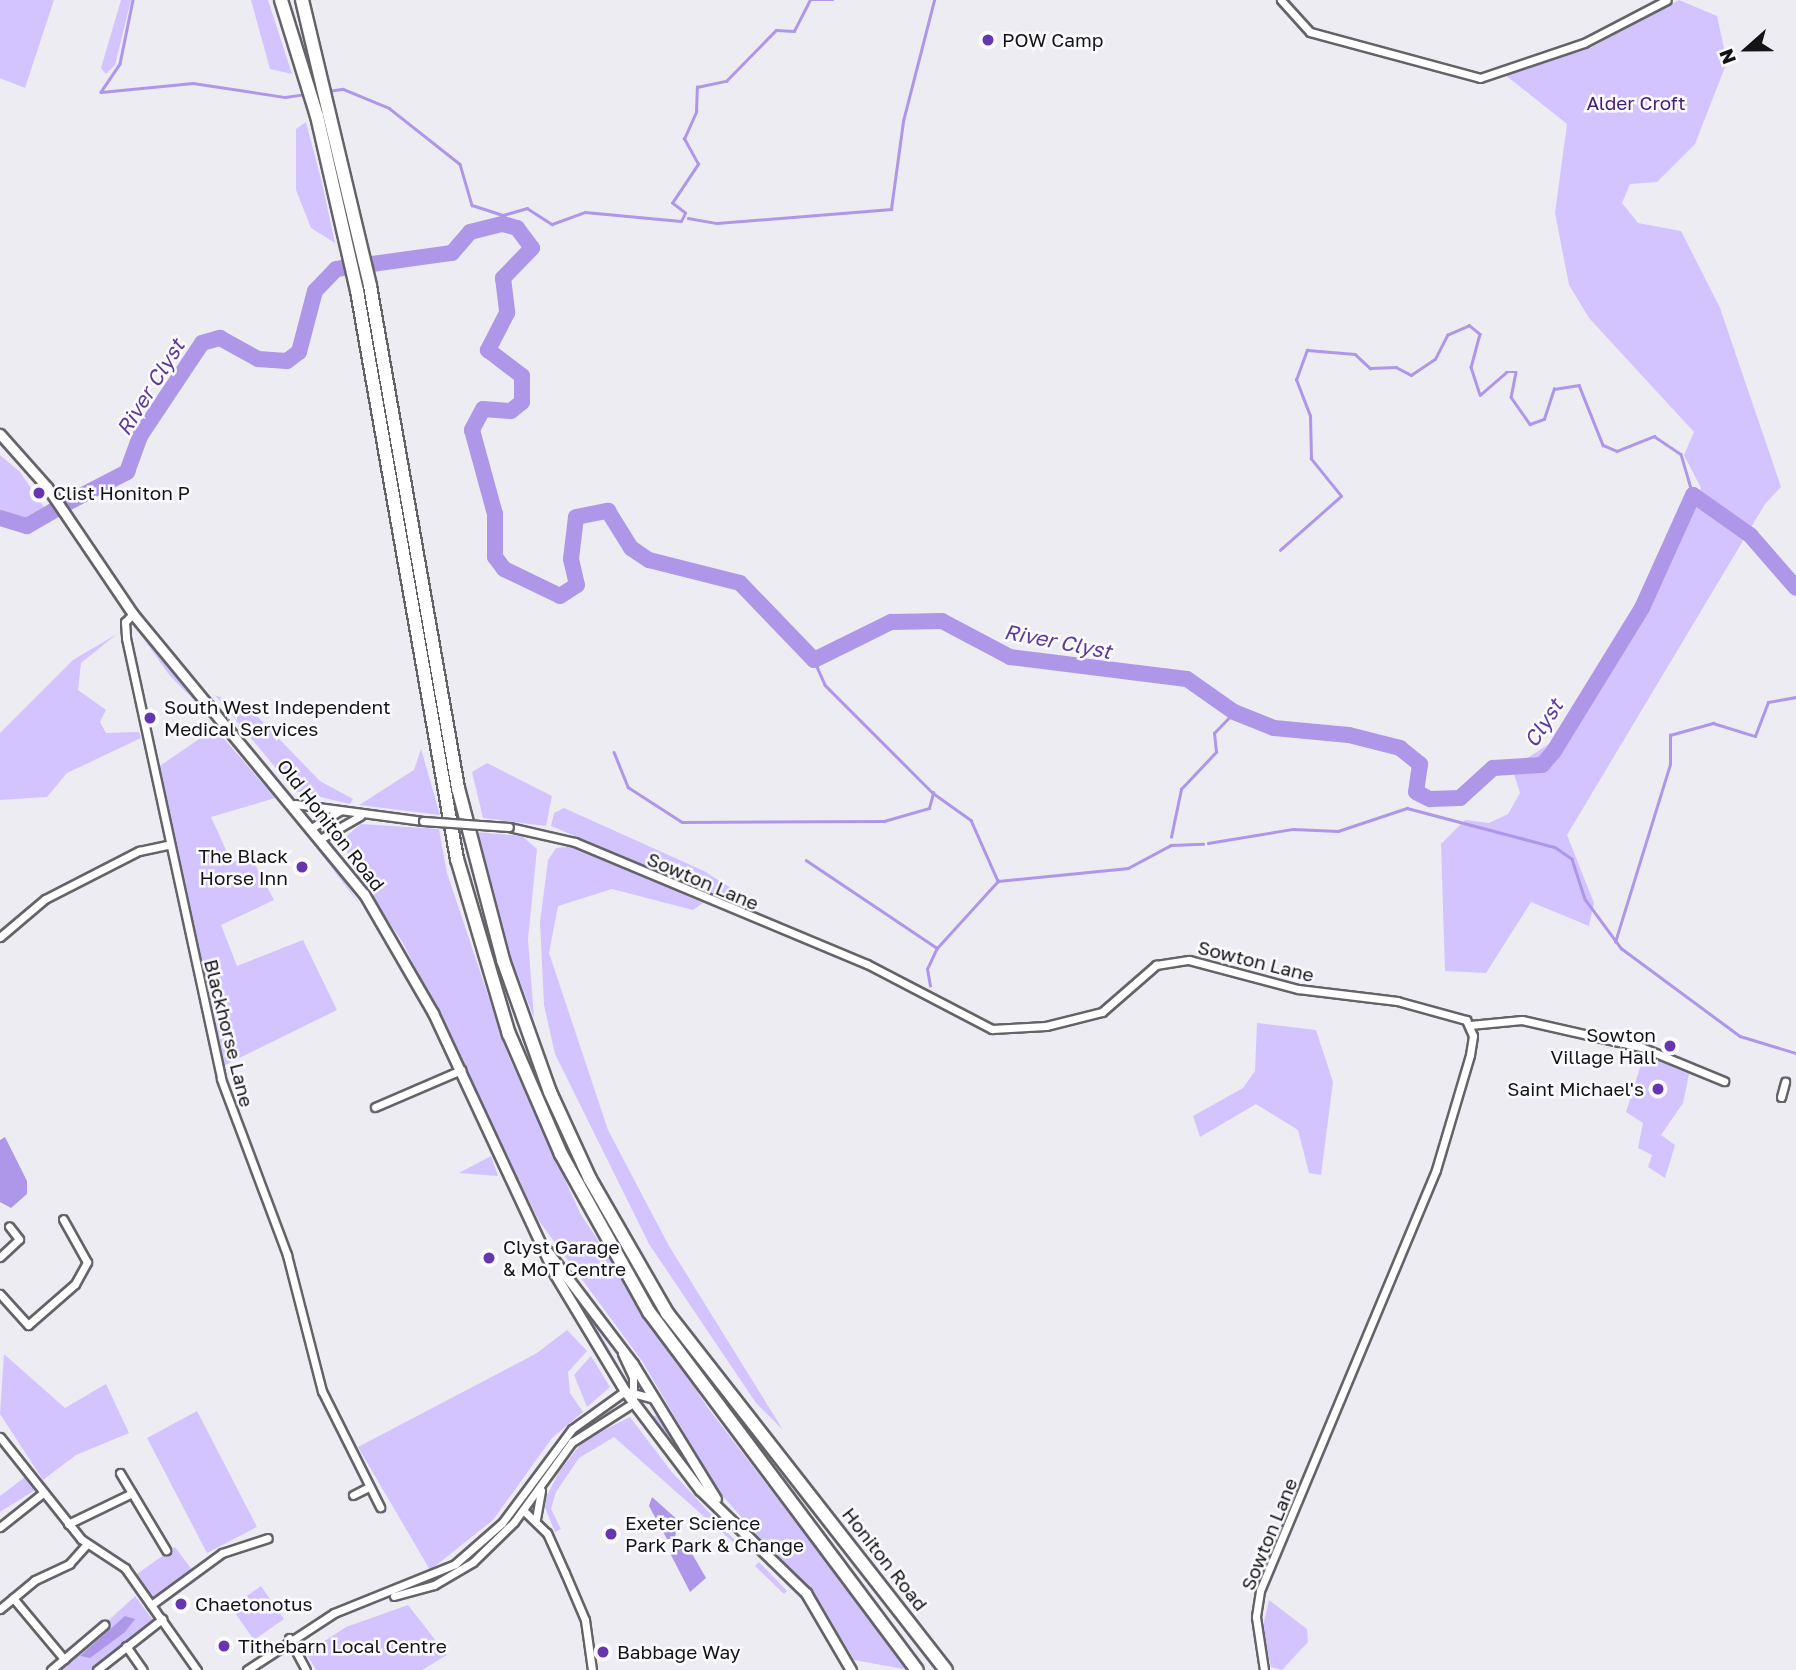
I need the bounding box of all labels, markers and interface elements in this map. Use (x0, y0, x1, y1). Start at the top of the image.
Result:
north arrow (1712, 14, 1782, 84)
place label: POW Camp (1002, 29, 1103, 51)
marker: POW Camp (980, 32, 996, 48)
text: N (1714, 46, 1740, 68)
park label: Alder Croft (1586, 92, 1686, 114)
water label: River Clyst (111, 334, 189, 440)
place label: Clist Honiton P (53, 482, 190, 504)
marker: Clist Honiton P (31, 485, 47, 501)
water label: River Clyst (1002, 618, 1114, 664)
water label: Clyst (1518, 694, 1568, 752)
place label: South West Independent Medical Services (164, 696, 391, 740)
marker: South West Independent Medical Services (142, 710, 158, 726)
street label: Old Honiton Road (272, 755, 390, 895)
place label: The Black Horse Inn (198, 845, 288, 889)
street label: Sowton Lane (644, 847, 762, 915)
marker: The Black Horse Inn (294, 859, 310, 875)
street label: Sowton Lane (1195, 936, 1317, 986)
street label: Blackhorse Lane (200, 957, 258, 1109)
place label: Sowton Village Hall (1550, 1024, 1656, 1068)
marker: Sowton Village Hall (1662, 1038, 1678, 1054)
place label: Saint Michael's (1507, 1078, 1644, 1100)
marker: Saint Michael's (1650, 1081, 1666, 1097)
place label: Clyst Garage & MoT Centre (503, 1236, 626, 1280)
marker: Clyst Garage & MoT Centre (481, 1250, 497, 1266)
street label: Sowton Lane (1236, 1475, 1302, 1593)
street label: Honiton Road (838, 1503, 932, 1615)
place label: Exeter Science Park Park & Change (625, 1512, 804, 1556)
marker: Exeter Science Park Park & Change (603, 1526, 619, 1542)
place label: Chaetonotus (195, 1593, 313, 1615)
marker: Chaetonotus (173, 1596, 189, 1612)
place label: Tithebarn Local Centre (238, 1635, 447, 1657)
marker: Tithebarn Local Centre (216, 1638, 232, 1654)
place label: Babbage Way (617, 1641, 740, 1663)
marker: Babbage Way (595, 1644, 611, 1660)

